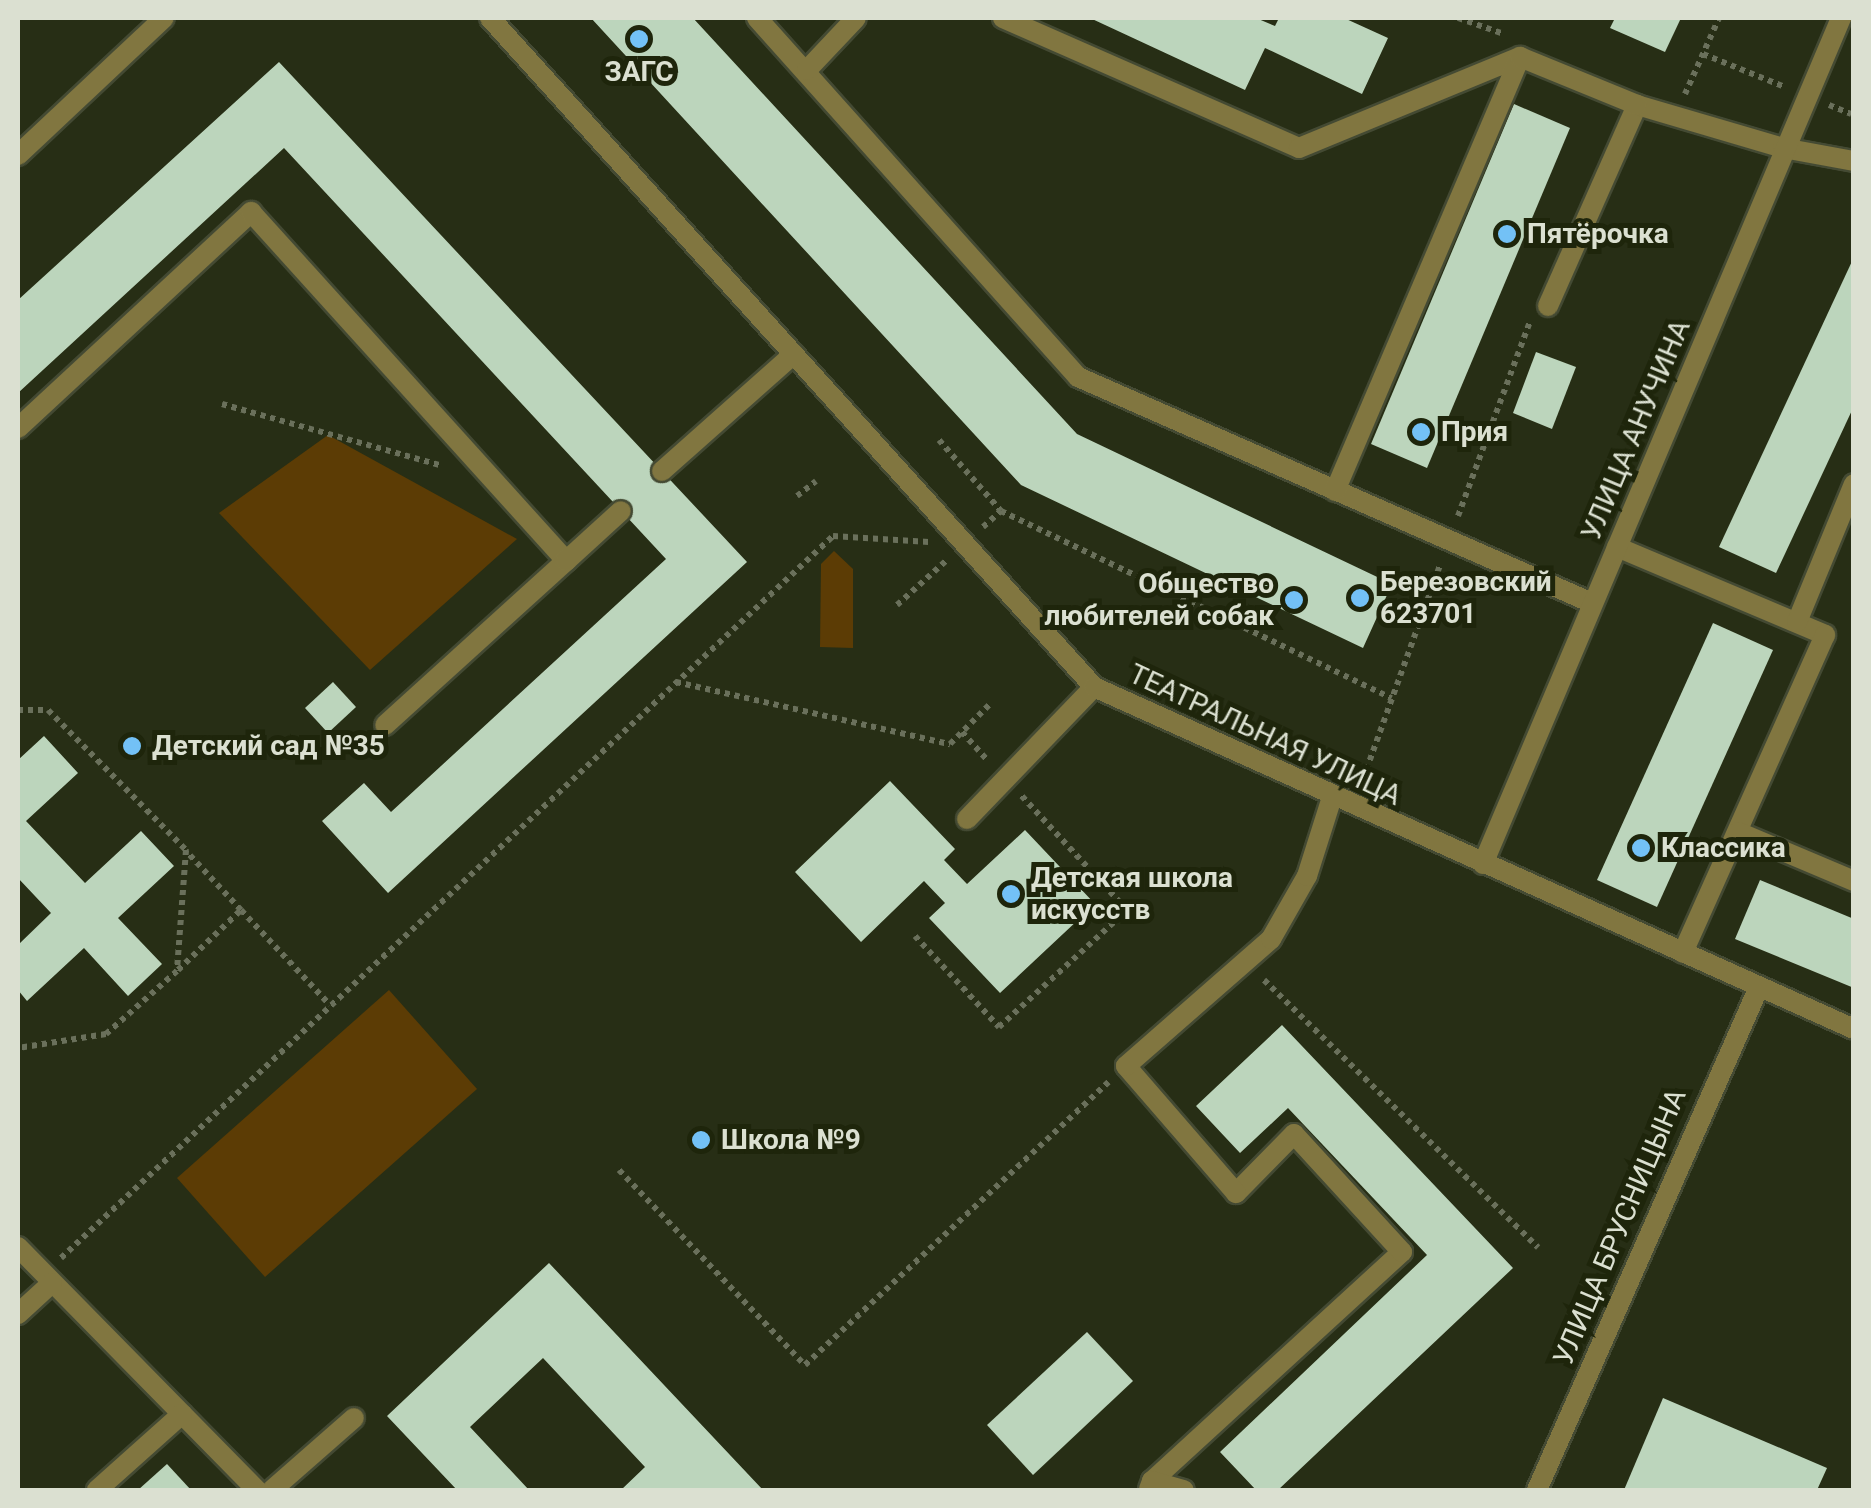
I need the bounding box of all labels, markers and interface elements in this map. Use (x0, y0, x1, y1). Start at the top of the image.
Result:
marker: ЗАГС (628, 28, 650, 50)
place label: ЗАГС (604, 55, 674, 89)
place label: Пятёрочка (1527, 217, 1669, 251)
marker: Пятёрочка (1496, 223, 1518, 245)
street label: УЛИЦА АНУЧИНА (1574, 315, 1698, 545)
place label: Прия (1441, 415, 1508, 449)
marker: Прия (1410, 421, 1432, 443)
place label: Березовский 623701 (1380, 565, 1552, 631)
place label: Общество любителей собак (1044, 567, 1274, 633)
marker: Березовский 623701 (1349, 587, 1371, 609)
marker: Общество любителей собак (1283, 589, 1305, 611)
street label: ТЕАТРАЛЬНАЯ УЛИЦА (1124, 657, 1406, 813)
place label: Детский сад №35 (152, 729, 385, 763)
marker: Детский сад №35 (121, 735, 143, 757)
place label: Классика (1661, 831, 1786, 865)
marker: Классика (1630, 837, 1652, 859)
place label: Детская школа искусств (1031, 861, 1233, 927)
marker: Детская школа искусств (1000, 883, 1022, 905)
street label: УЛИЦА БРУСНИЦЫНА (1547, 1084, 1693, 1370)
place label: Школа №9 (721, 1123, 861, 1157)
marker: Школа №9 (690, 1129, 712, 1151)

